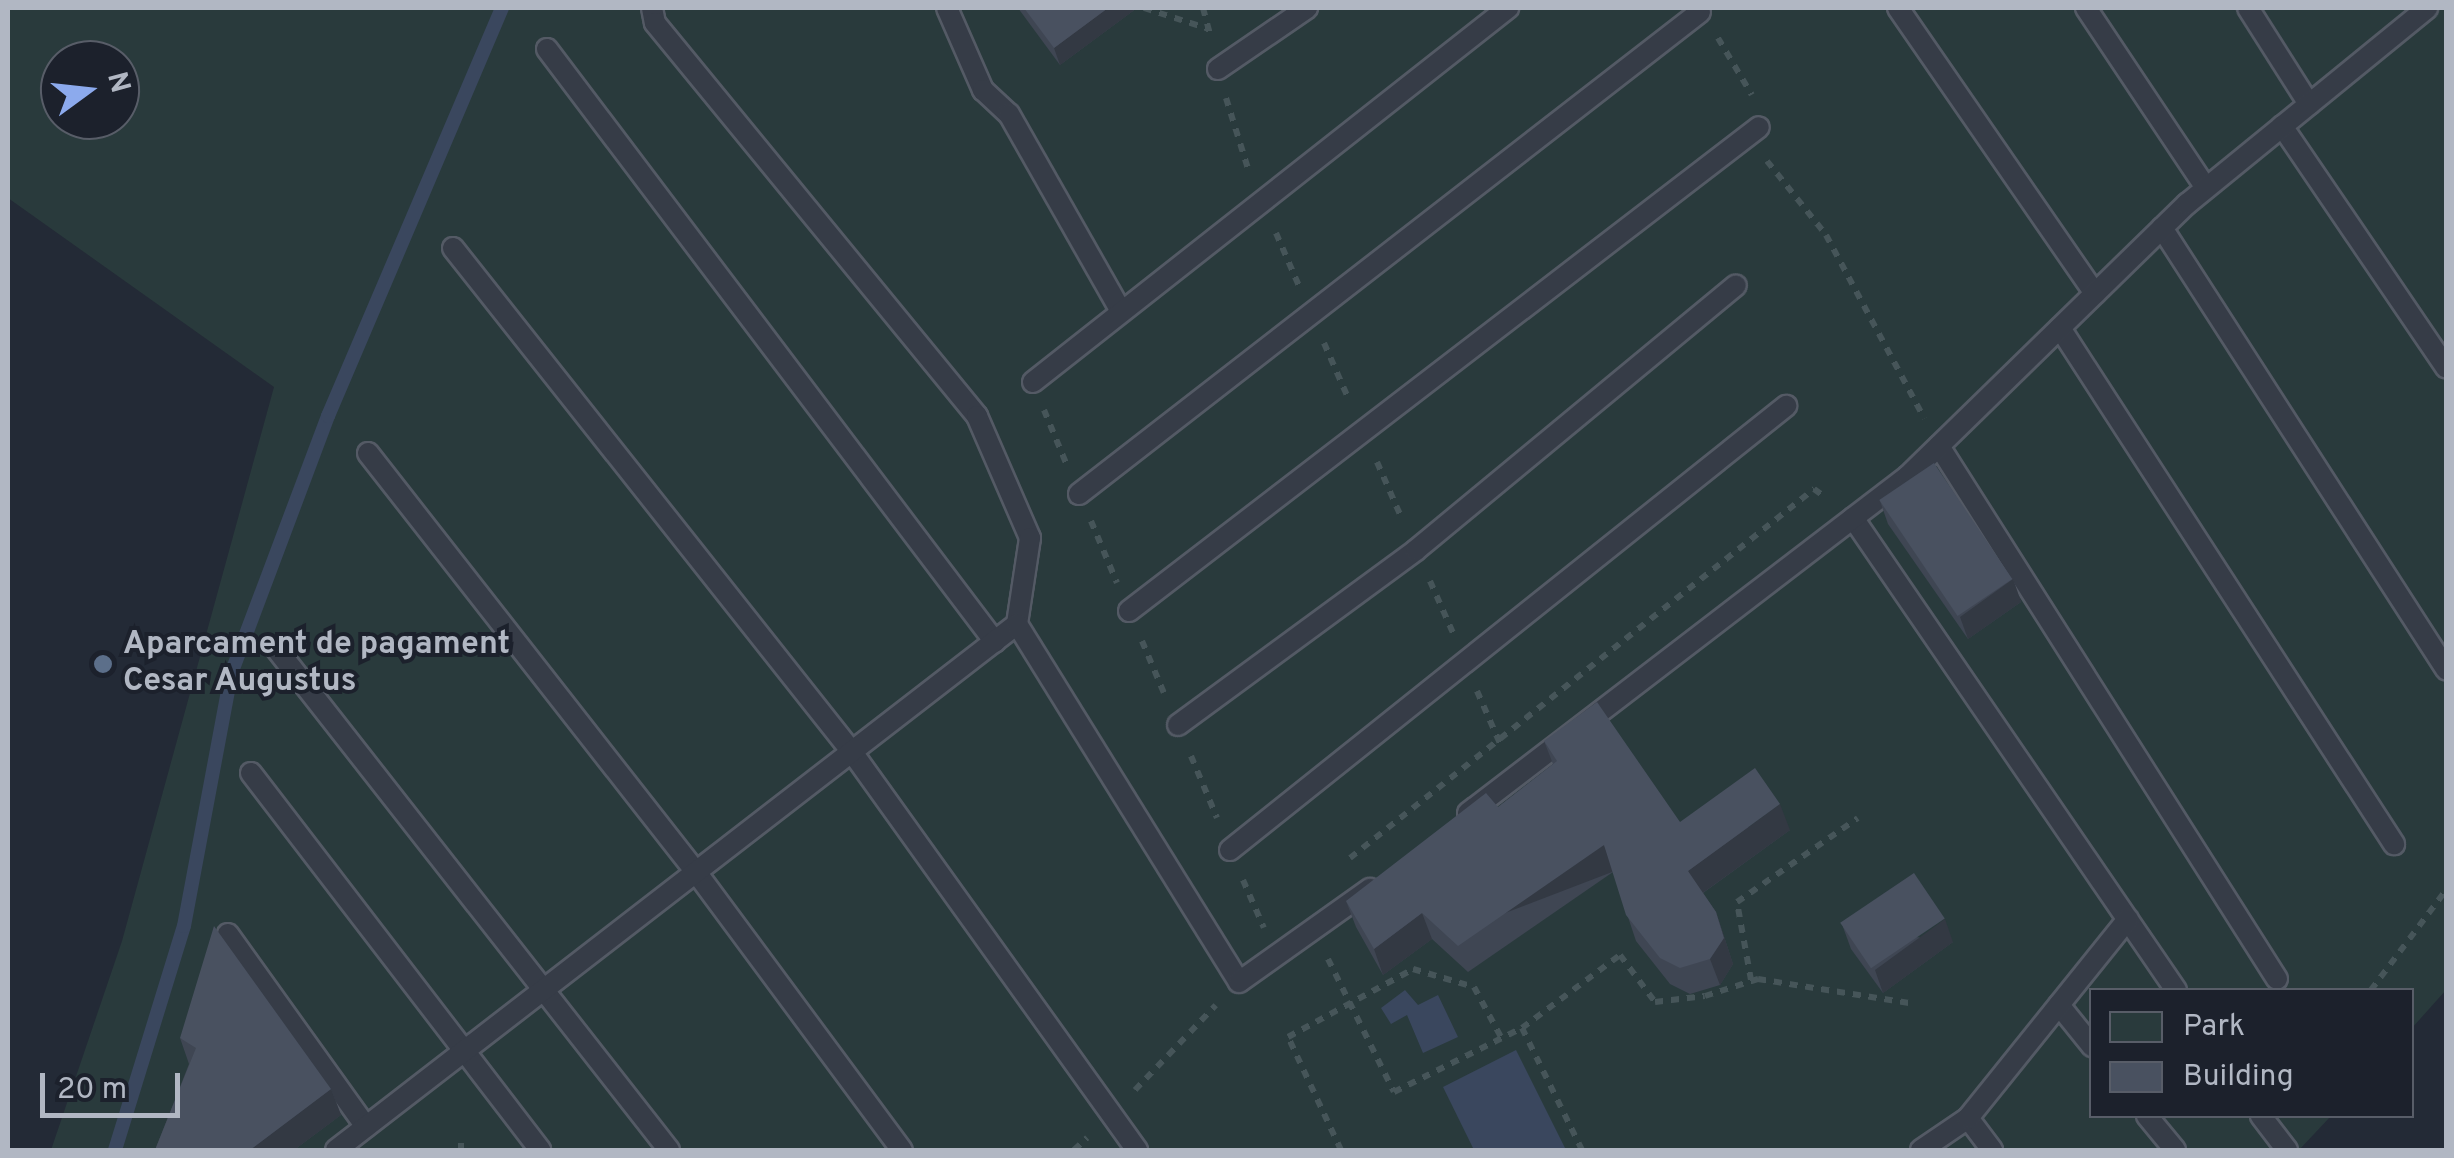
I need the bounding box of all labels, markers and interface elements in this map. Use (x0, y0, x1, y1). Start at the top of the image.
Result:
north arrow (40, 40, 140, 140)
text: N (97, 68, 137, 97)
place label: Aparcament de pagament Cesar Augustus (123, 627, 510, 702)
marker: Aparcament de pagament Cesar Augustus (92, 653, 114, 675)
legend (2089, 988, 2414, 1118)
text: Park (2183, 1009, 2245, 1046)
scale bar (45, 1053, 185, 1115)
text: Building (2183, 1059, 2294, 1096)
text: 20 m (57, 1072, 127, 1109)

